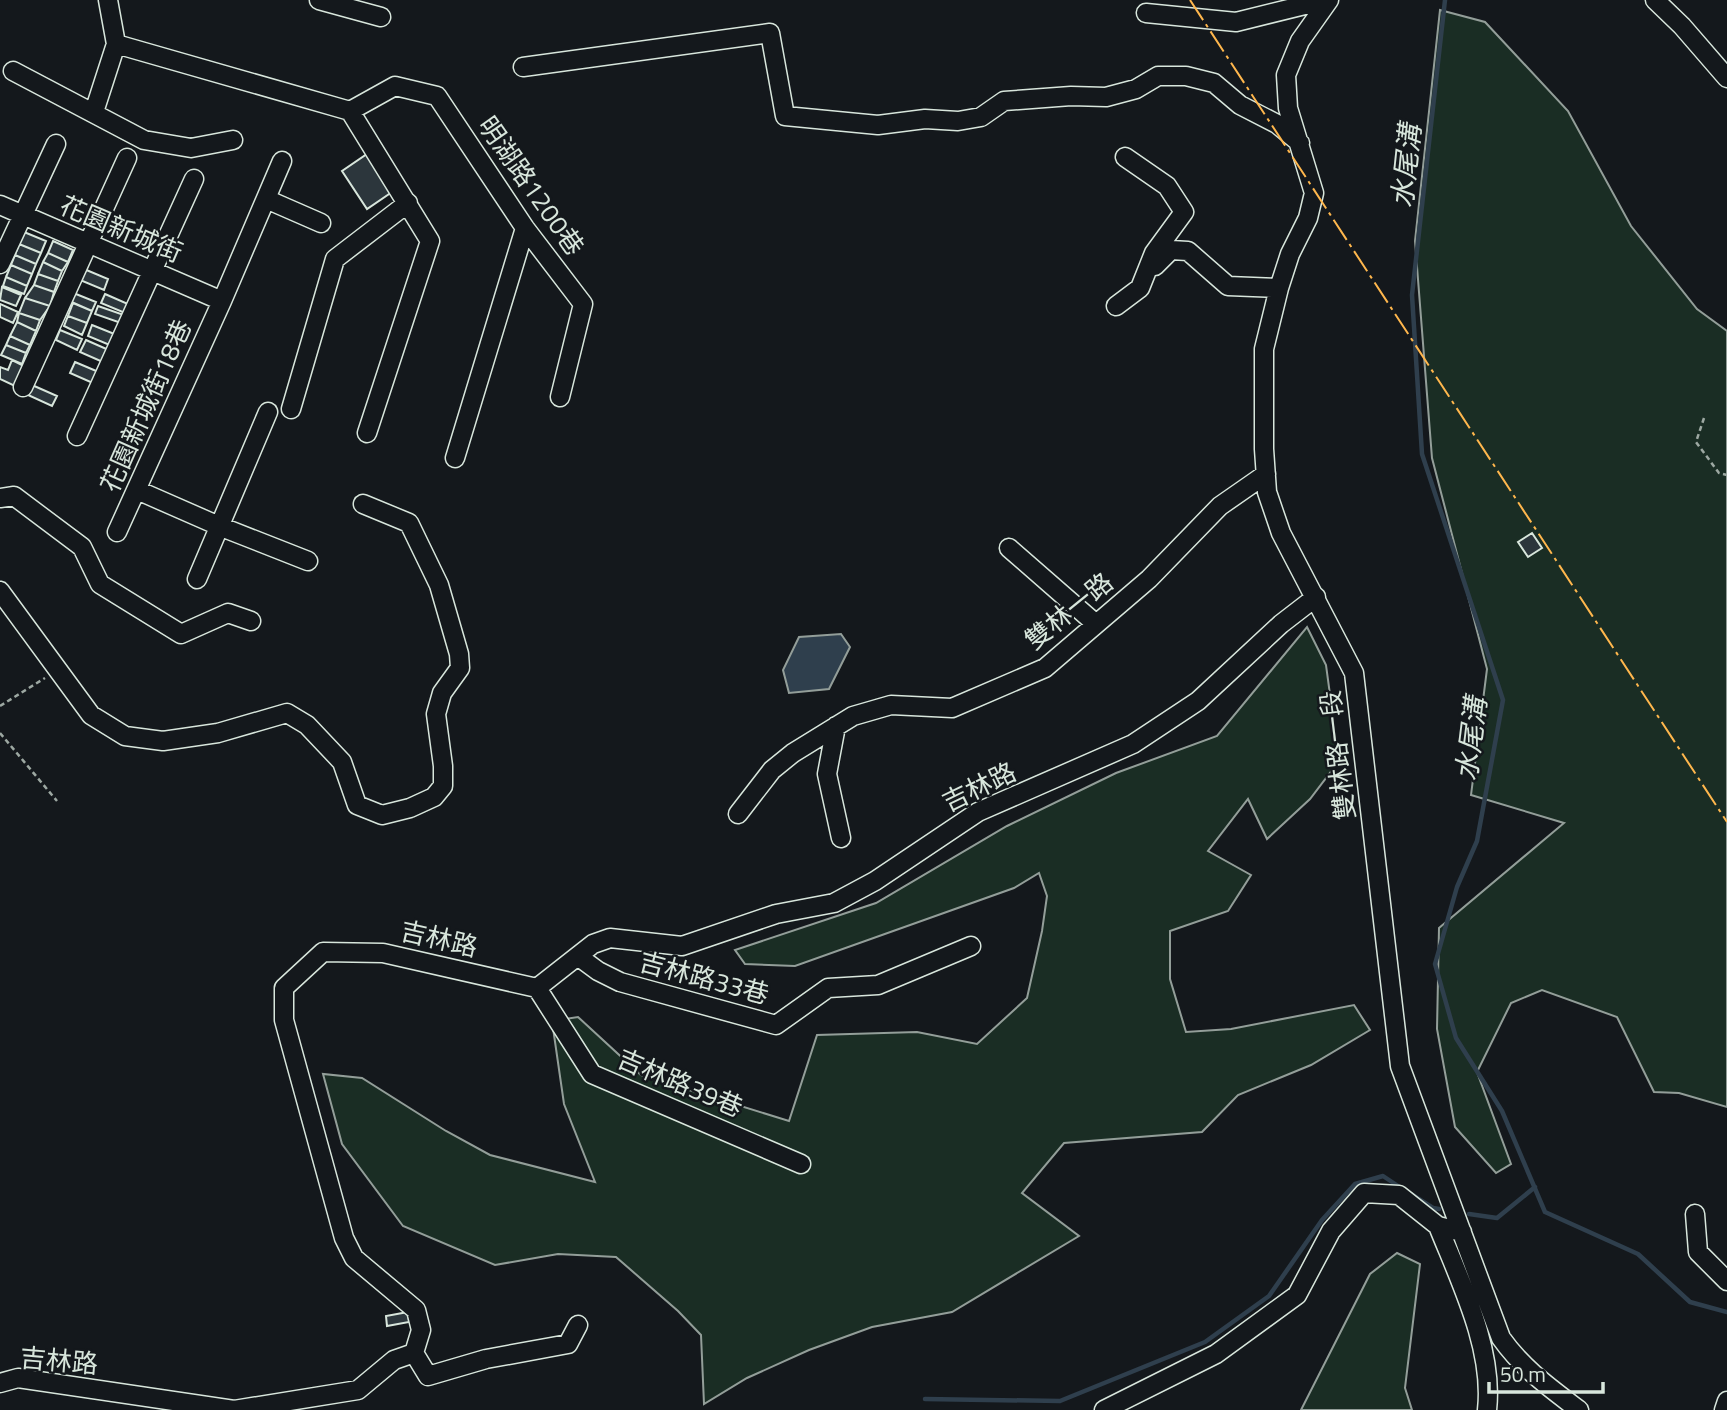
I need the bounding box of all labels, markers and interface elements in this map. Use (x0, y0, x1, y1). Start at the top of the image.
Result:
street label: 明湖路1200巷 (469, 108, 594, 263)
water label: 水尾溝 (1380, 118, 1432, 210)
street label: 花園新城街 (54, 185, 189, 272)
street label: 花園新城街18巷 (90, 313, 201, 498)
street label: 雙林一路 (1016, 563, 1121, 658)
street label: 雙林路一段 (1310, 688, 1365, 822)
water label: 水尾溝 (1444, 691, 1497, 783)
street label: 吉林路 (935, 752, 1022, 821)
street label: 吉林路 (397, 911, 482, 966)
street label: 吉林路33巷 (635, 941, 773, 1014)
street label: 吉林路39巷 (611, 1039, 749, 1126)
street label: 吉林路 (18, 1338, 100, 1383)
scale bar (1489, 1350, 1603, 1394)
text: 50 m (1500, 1358, 1546, 1390)

